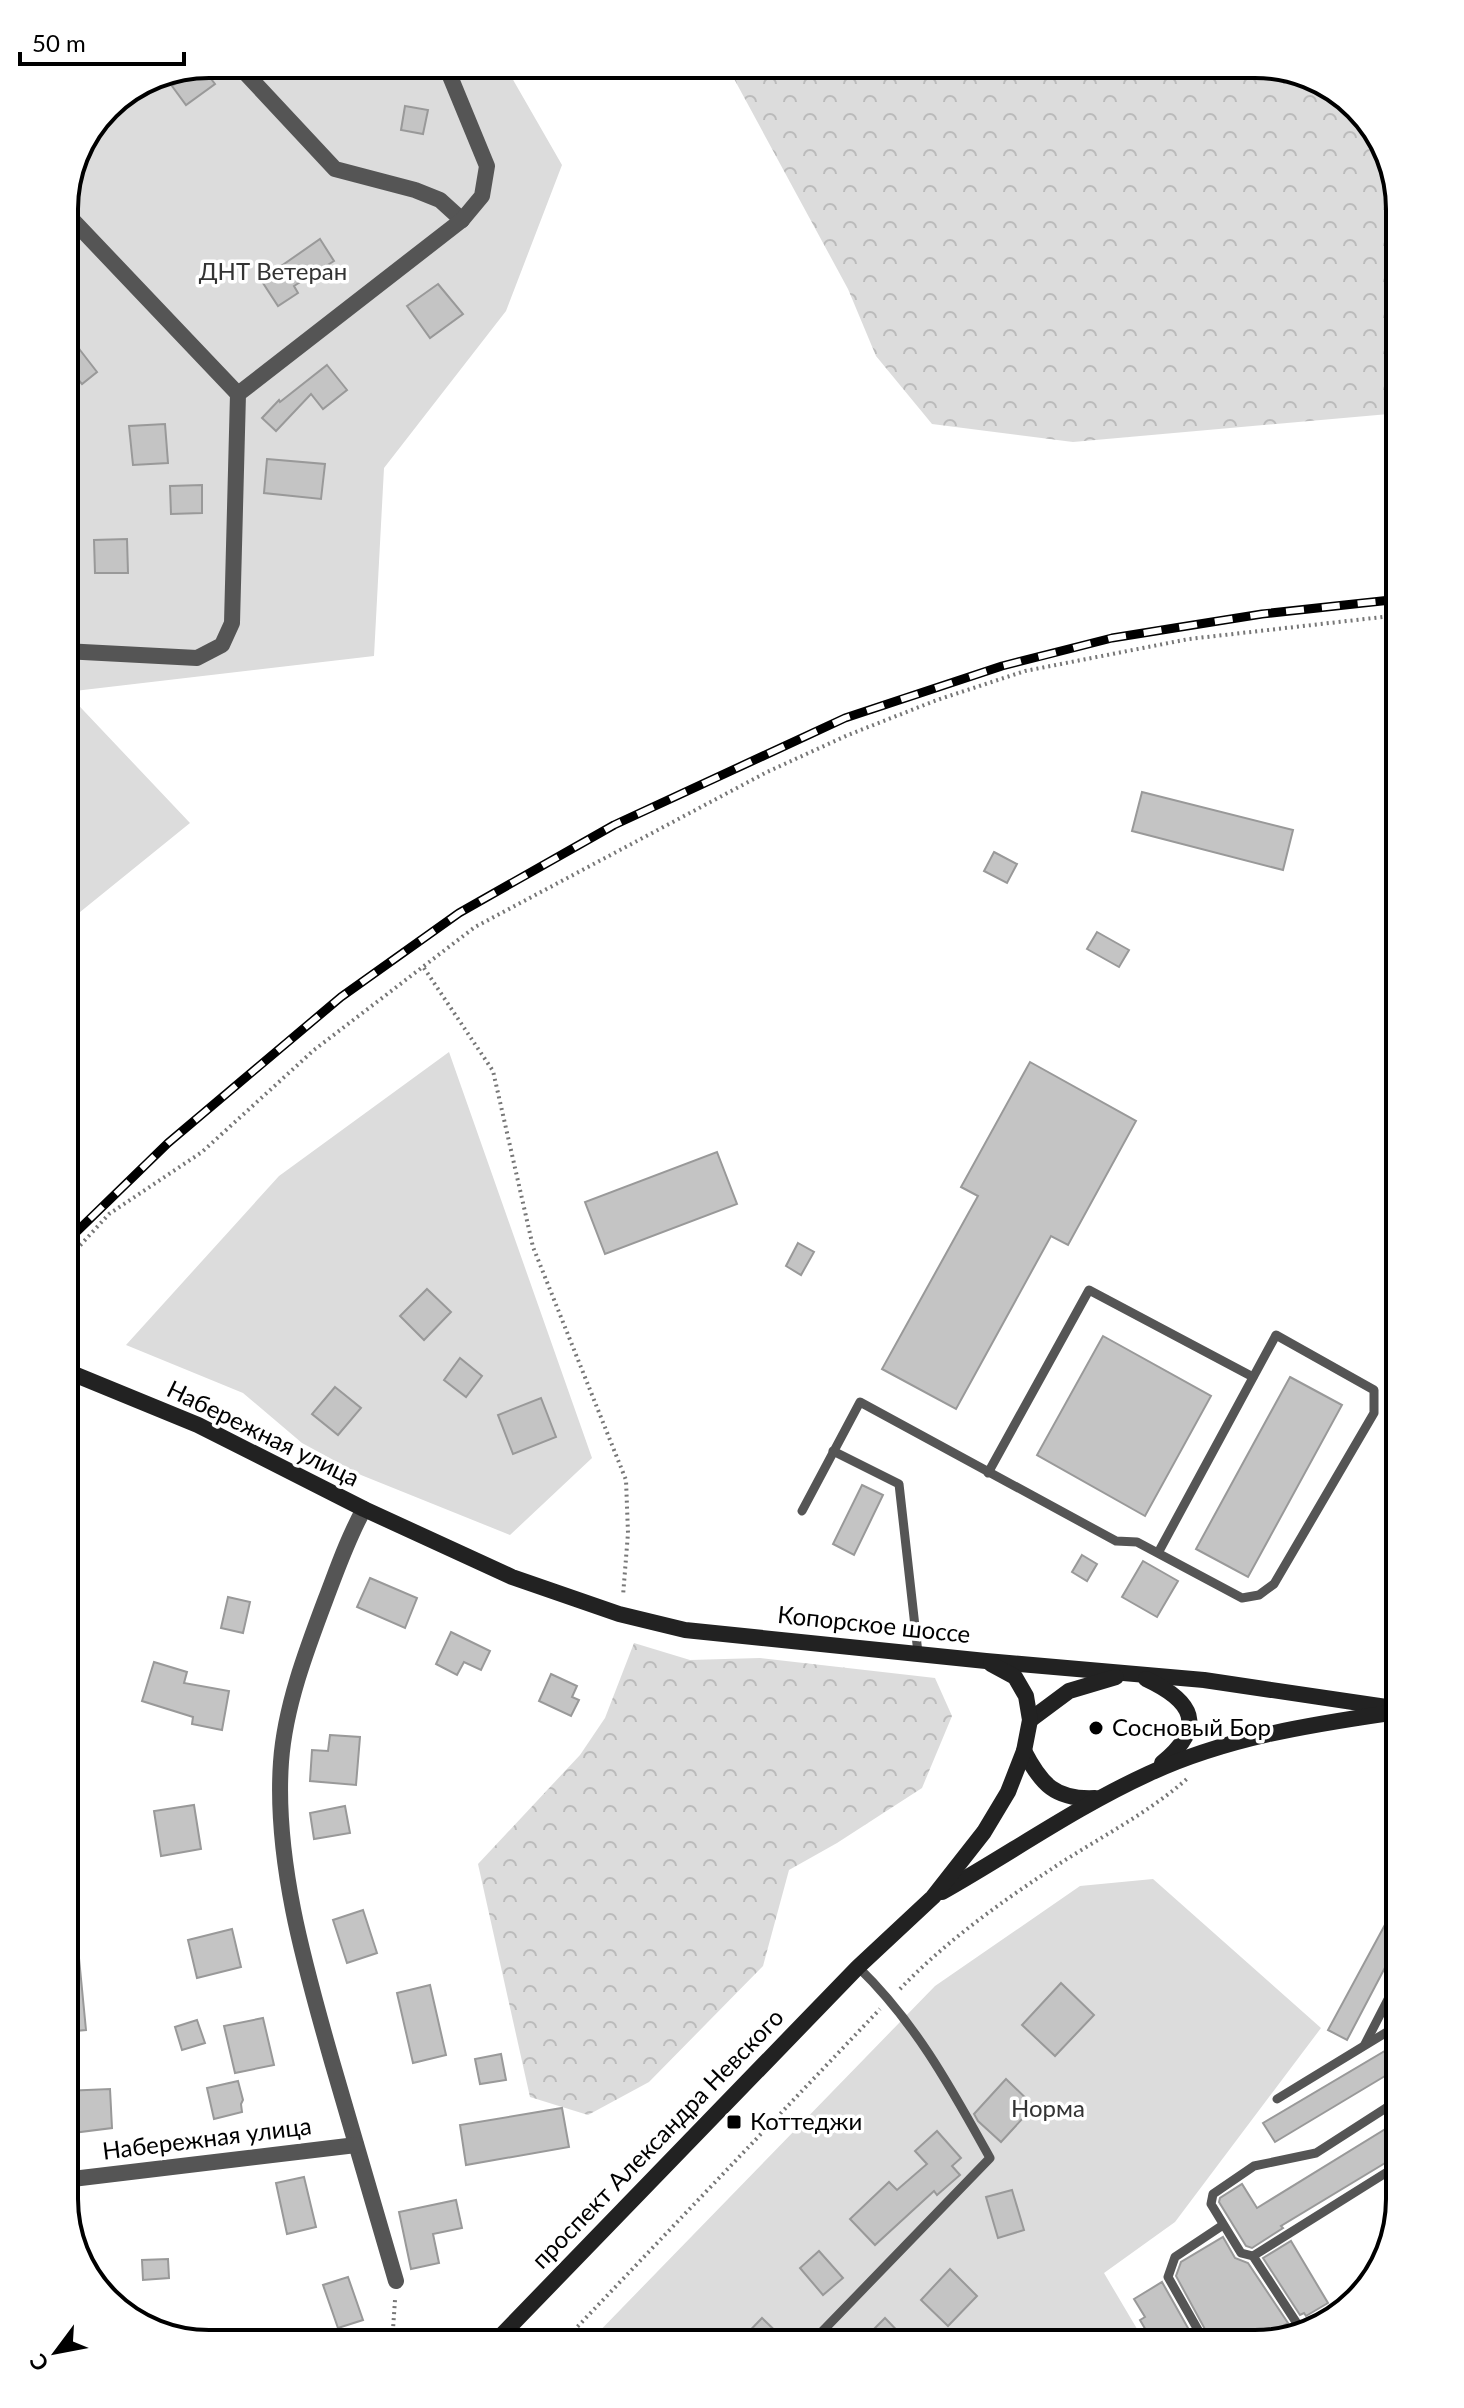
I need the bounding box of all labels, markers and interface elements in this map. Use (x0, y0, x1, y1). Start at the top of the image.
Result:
scale bar (20, 16, 184, 66)
text: 50 m (32, 28, 86, 57)
park label: ДНТ Ветеран (199, 256, 347, 285)
street label: Набережная улица (163, 1373, 365, 1492)
street label: Копорское шоссе (776, 1599, 972, 1648)
place label: Сосновый Бор (1112, 1712, 1271, 1741)
marker: Сосновый Бор (1087, 1719, 1105, 1737)
street label: проспект Александра Невского (525, 2002, 789, 2274)
park label: Норма (1011, 2093, 1085, 2122)
place label: Коттеджи (750, 2106, 862, 2135)
street label: Набережная улица (101, 2110, 313, 2165)
marker: Коттеджи (725, 2113, 743, 2131)
north arrow (16, 2312, 96, 2392)
text: С (23, 2349, 54, 2376)

